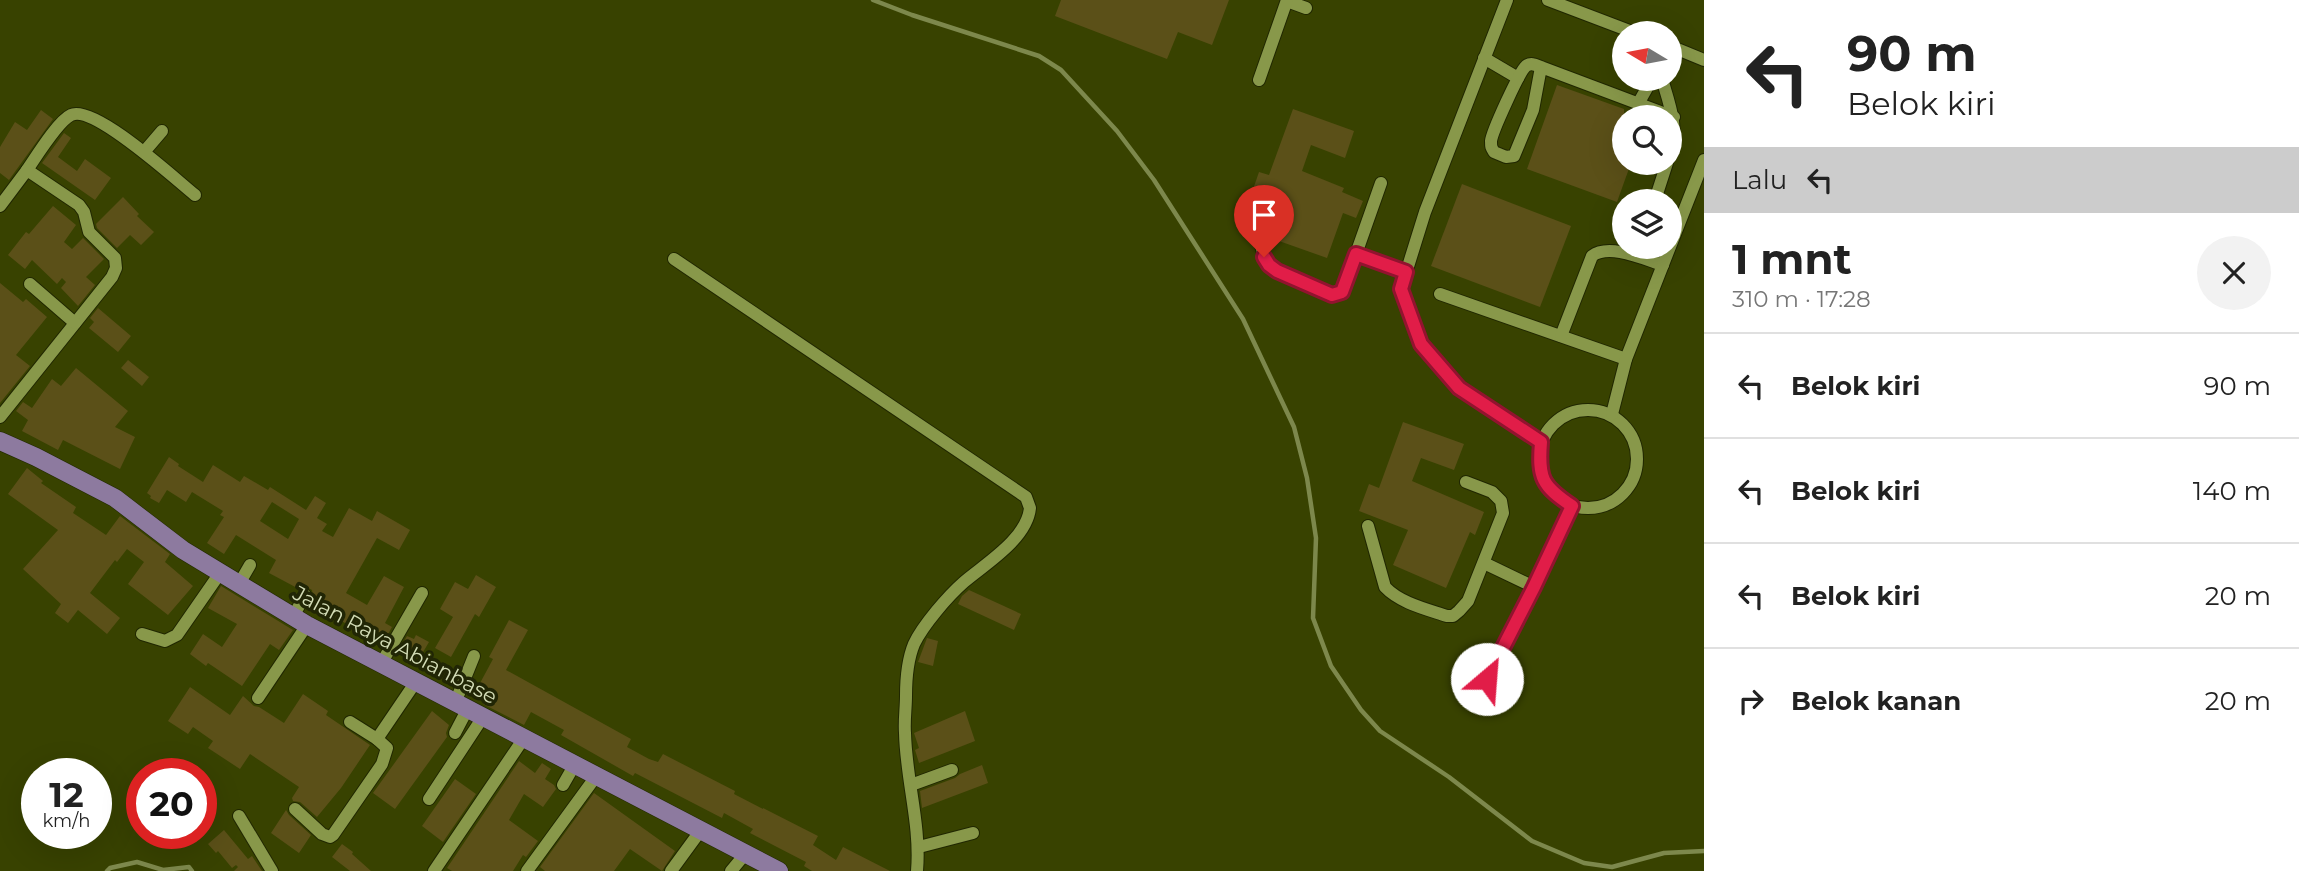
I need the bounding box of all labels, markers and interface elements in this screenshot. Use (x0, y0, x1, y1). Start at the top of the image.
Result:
north arrow (1612, 21, 1682, 91)
map controls (1612, 21, 1682, 259)
text: 90 m (1847, 24, 1977, 83)
icon: left (1732, 28, 1823, 119)
text: Belok kiri (1847, 84, 1996, 123)
button: search (1612, 105, 1682, 175)
icon: left (1801, 161, 1839, 199)
text: Lalu (1732, 164, 1787, 196)
pin (1234, 185, 1294, 257)
button: layers (1612, 189, 1682, 259)
icon: arrive (1245, 196, 1283, 234)
text: 1 mnt (1732, 233, 1852, 285)
button: close (2197, 236, 2271, 310)
text: 310 m · 17:28 (1732, 285, 1871, 313)
icon: left (1732, 367, 1770, 405)
text: Belok kiri (1791, 370, 1920, 402)
text: 90 m (2204, 370, 2271, 402)
icon: left (1732, 472, 1770, 510)
text: Belok kiri (1791, 475, 1920, 507)
text: 140 m (2193, 475, 2271, 507)
icon: left (1732, 577, 1770, 615)
street label: Jalan Raya Abianbase (288, 580, 502, 709)
text: Belok kiri (1791, 580, 1920, 612)
text: 20 m (2205, 580, 2271, 612)
position arrow (1450, 642, 1524, 716)
icon: right (1732, 682, 1770, 720)
text: Belok kanan (1791, 685, 1961, 717)
text: 20 m (2205, 685, 2271, 717)
speed limit sign: 20 (126, 758, 217, 849)
text: 12 (49, 773, 84, 816)
text: km/h (42, 810, 91, 832)

